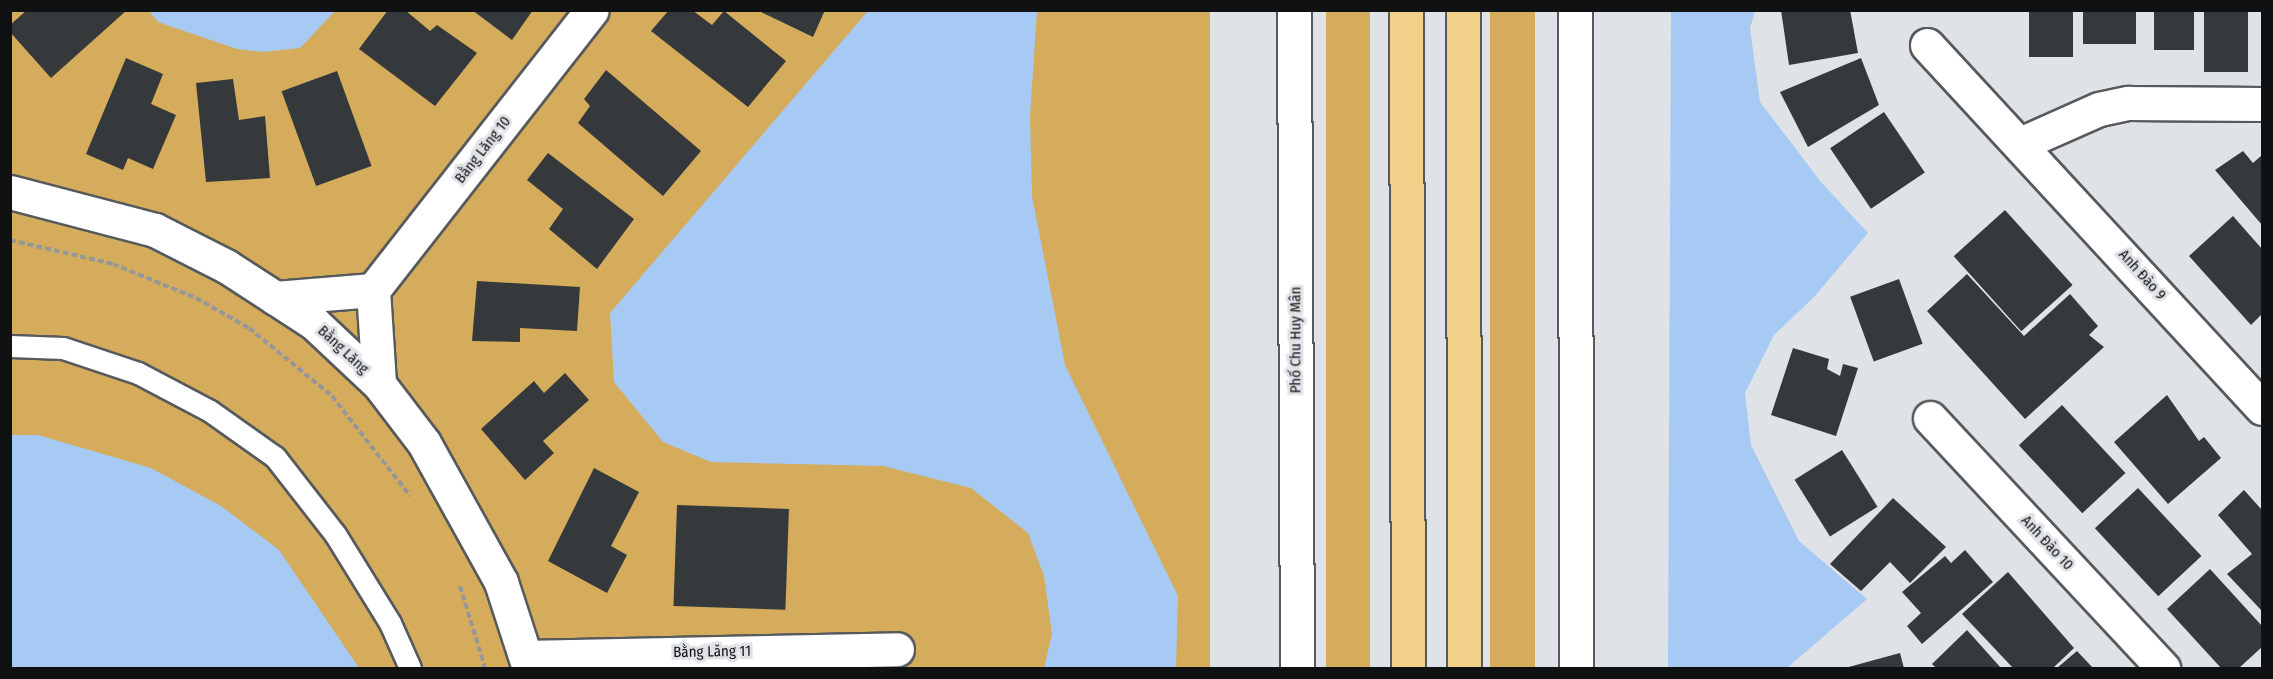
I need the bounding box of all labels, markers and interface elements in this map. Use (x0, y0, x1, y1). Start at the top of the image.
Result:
street label: Bằng Lăng 10 (451, 113, 515, 187)
street label: Anh Đào 9 (2115, 246, 2169, 304)
street label: Phố Chu Huy Mân (1287, 287, 1305, 393)
street label: Bằng Lăng (314, 322, 372, 378)
street label: Anh Đào 10 (2017, 512, 2077, 574)
street label: Bằng Lăng 11 (673, 642, 751, 662)

